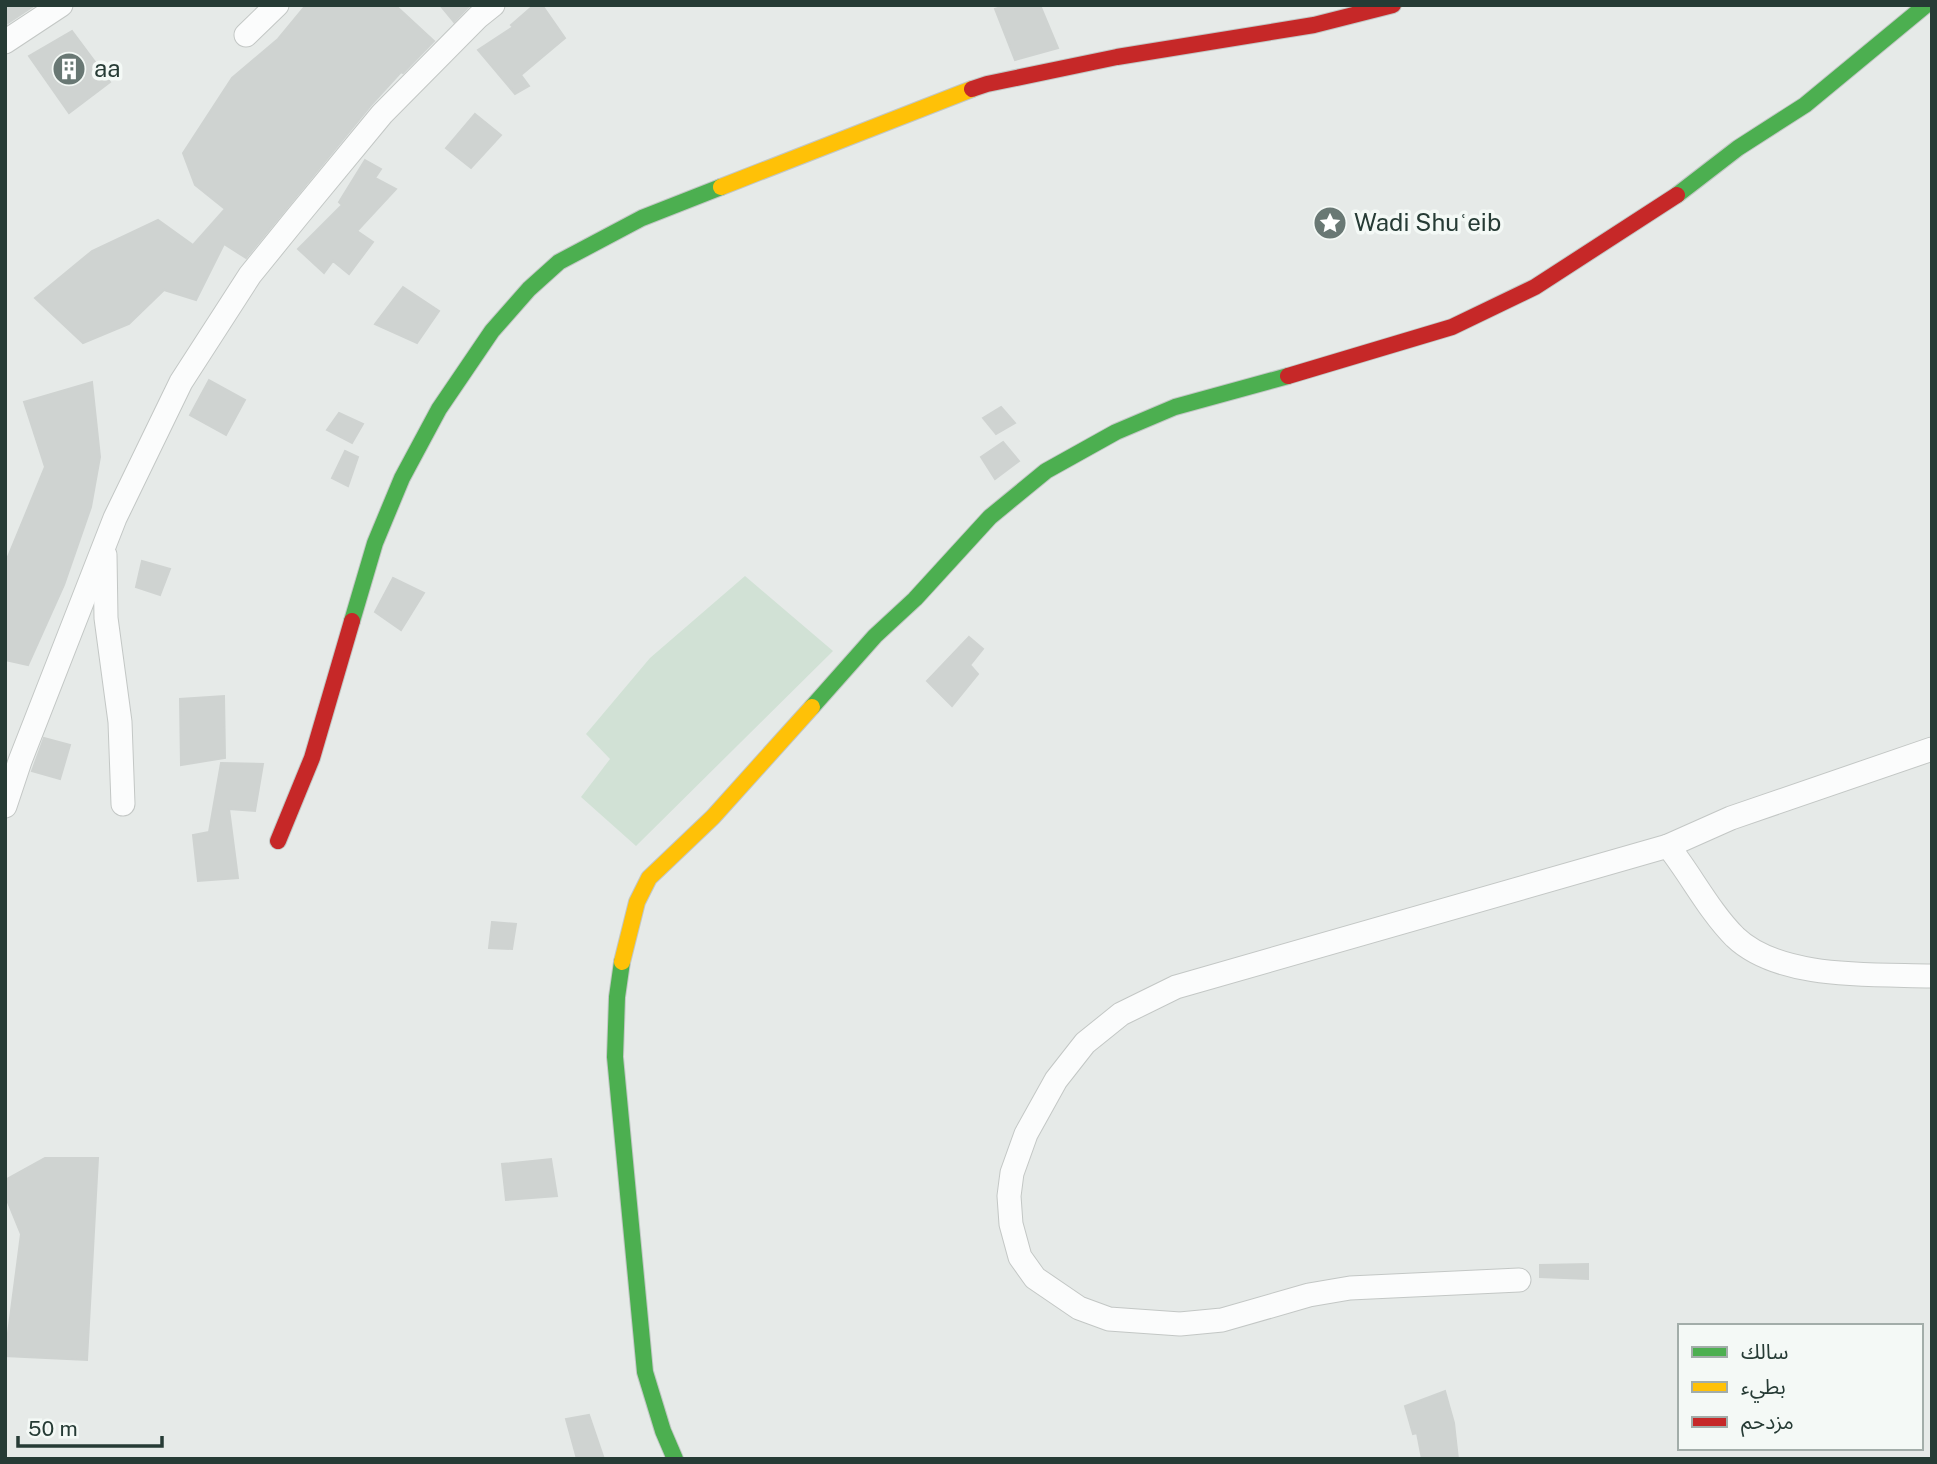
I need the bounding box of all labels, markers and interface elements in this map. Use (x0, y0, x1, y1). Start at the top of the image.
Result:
building icon: aa (50, 50, 88, 88)
place label: aa (94, 54, 121, 82)
place icon: Wadi Shuʿeib (1311, 204, 1349, 242)
place label: Wadi Shuʿeib (1354, 208, 1501, 236)
legend (1678, 1324, 1923, 1450)
text: سالك (1741, 1339, 1788, 1364)
text: بطيء (1741, 1374, 1786, 1403)
scale bar (18, 1404, 161, 1448)
text: مزدحم (1741, 1409, 1794, 1437)
text: 50 m (28, 1416, 78, 1441)

